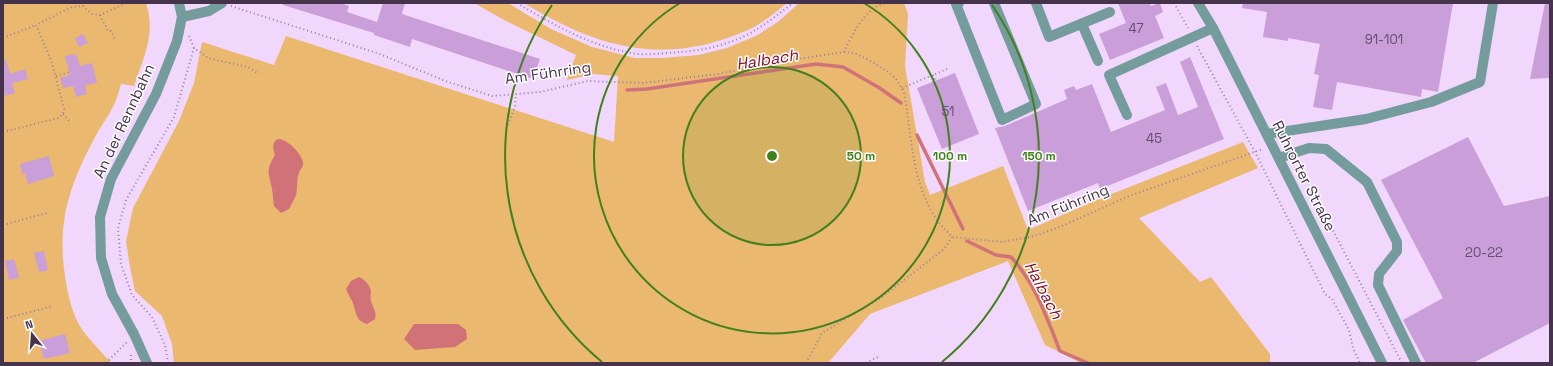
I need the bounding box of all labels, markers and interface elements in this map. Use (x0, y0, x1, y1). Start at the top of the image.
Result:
house number: 47 (1128, 20, 1144, 37)
house number: 91-101 (1365, 31, 1403, 48)
water label: Halbach (735, 44, 801, 75)
street label: Am Führring (504, 57, 592, 88)
street label: An der Rennbahn (89, 61, 158, 181)
house number: 51 (941, 103, 955, 120)
street label: Ruhrorter Straße (1268, 117, 1341, 234)
house number: 45 (1146, 130, 1162, 147)
text: 50 m (847, 148, 875, 164)
text: 100 m (933, 148, 967, 164)
text: 150 m (1022, 148, 1056, 164)
centre of rings (765, 149, 779, 163)
street label: Am Führring (1024, 180, 1111, 230)
house number: 20-22 (1465, 244, 1503, 261)
water label: Halbach (1020, 258, 1068, 324)
north arrow (12, 314, 52, 354)
text: N (24, 317, 35, 332)

